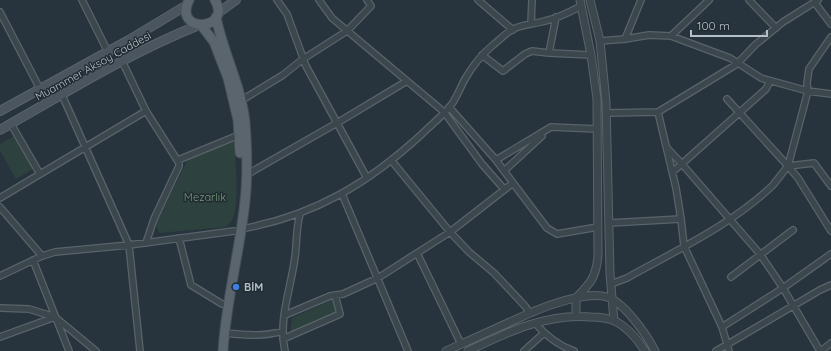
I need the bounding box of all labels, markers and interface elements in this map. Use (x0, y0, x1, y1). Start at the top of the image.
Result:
scale bar (691, 12, 767, 38)
text: 100 m (697, 18, 730, 33)
street label: Muammer Aksoy Caddesi (33, 28, 153, 104)
park label: Mezarlık (184, 190, 226, 204)
place label: BİM (244, 280, 263, 294)
marker: BİM (231, 282, 241, 292)

